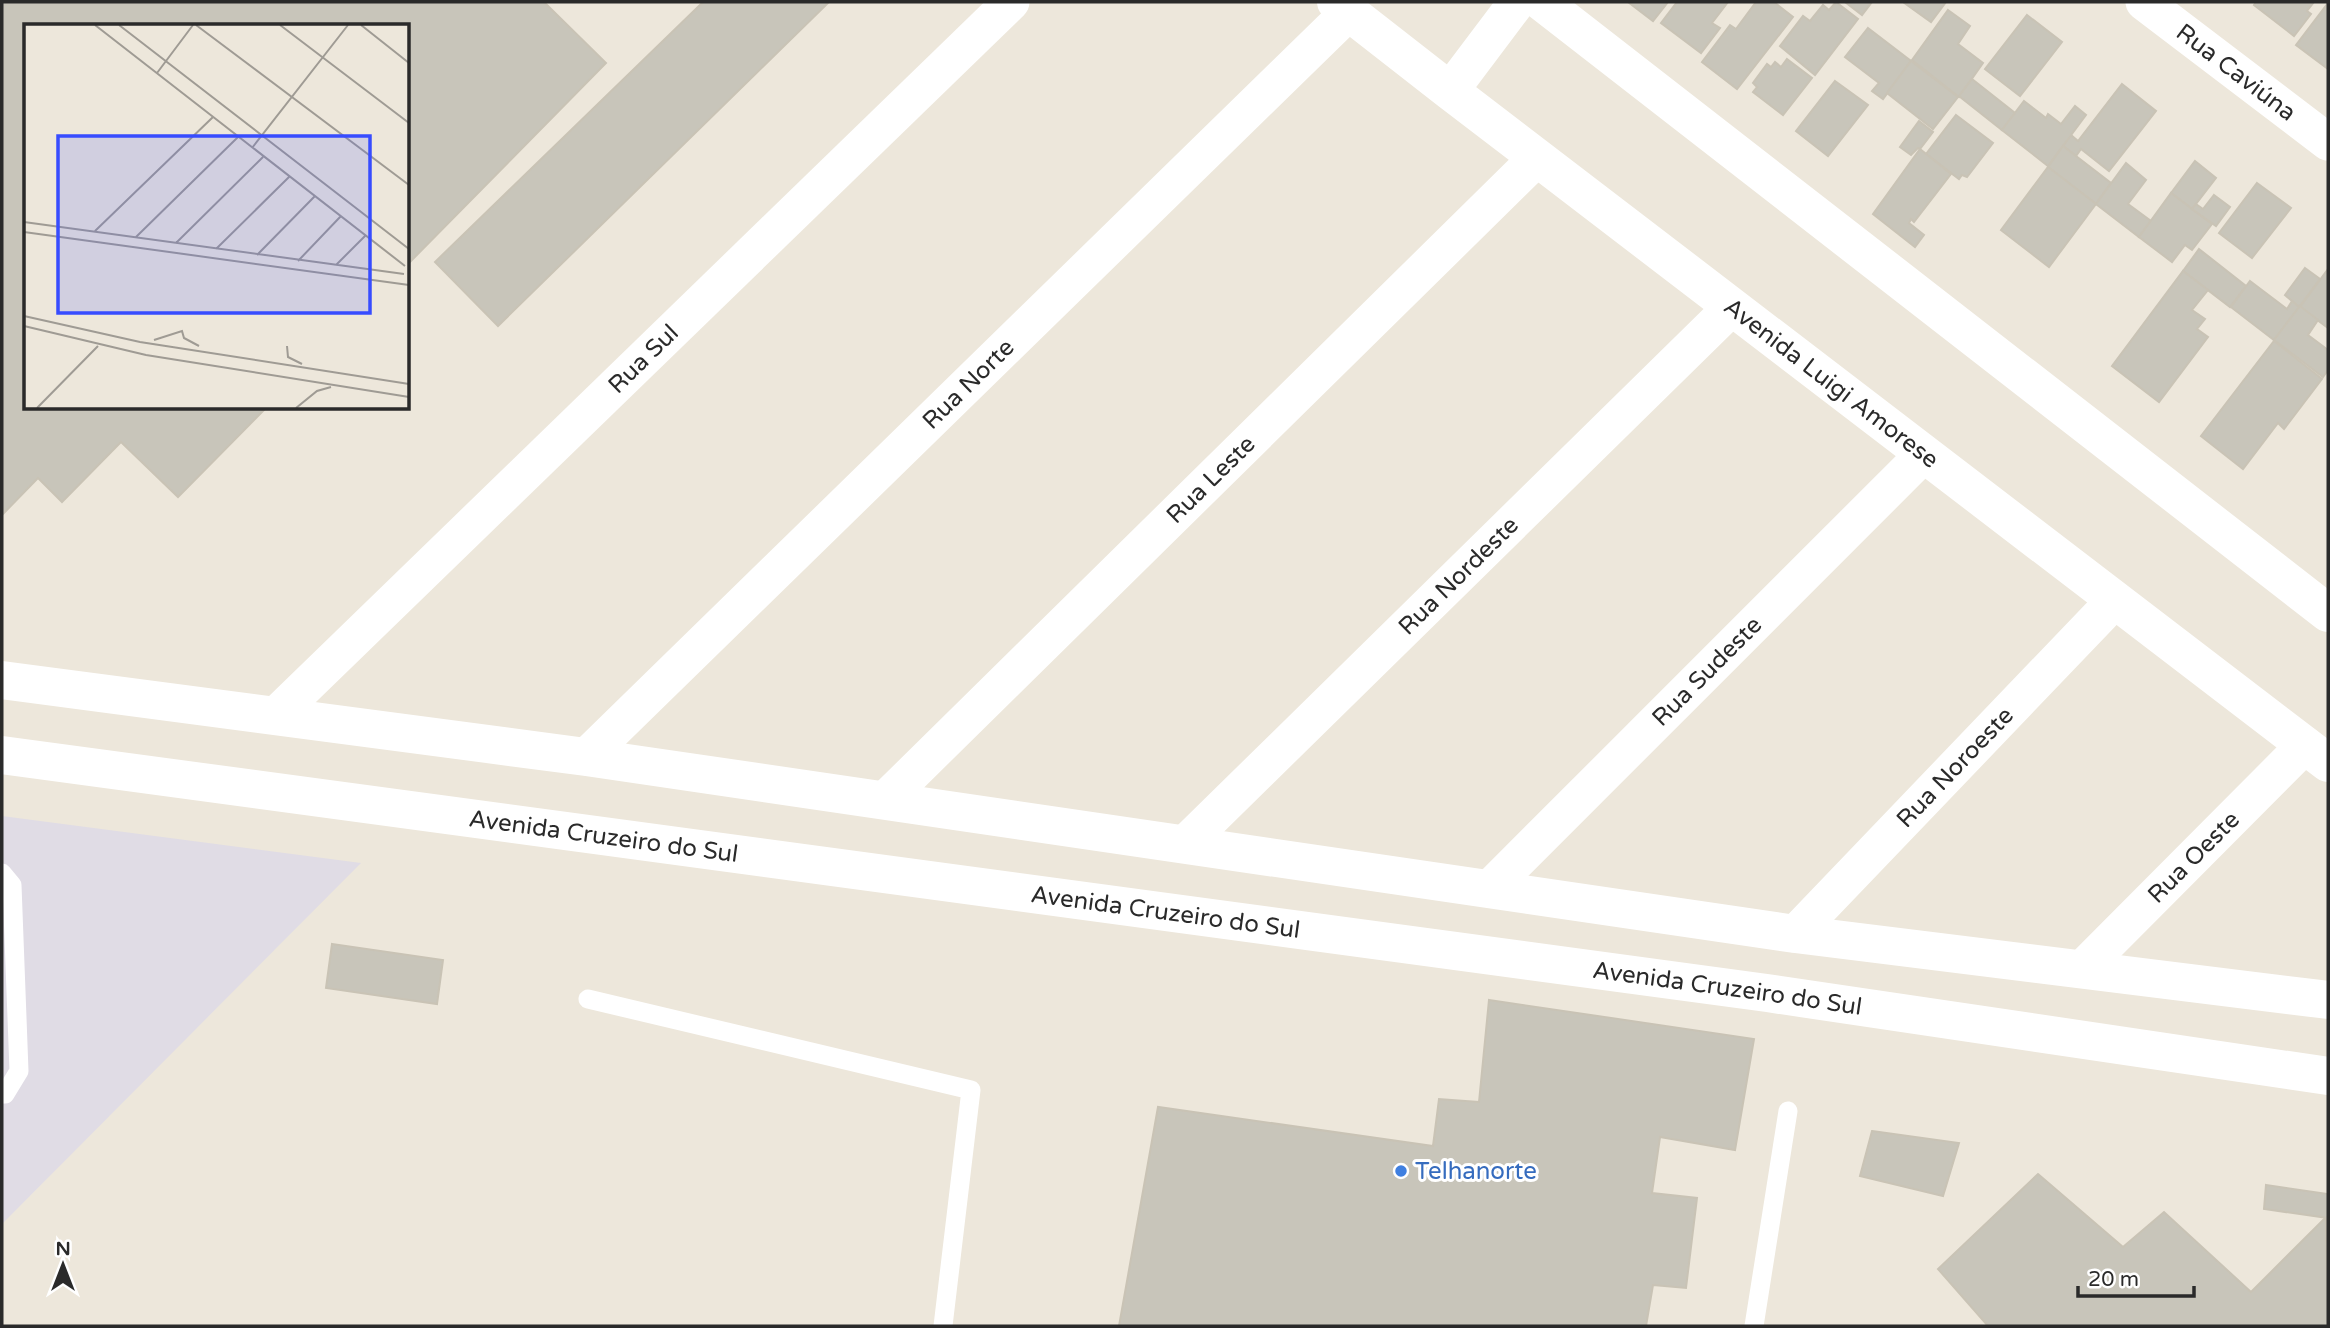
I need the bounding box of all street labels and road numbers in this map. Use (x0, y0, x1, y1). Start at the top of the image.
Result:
street label: Rua Caviúna (2171, 17, 2302, 127)
street label: Avenida Luigi Amorese (1718, 292, 1945, 474)
street label: Rua Sul (602, 318, 684, 399)
street label: Rua Norte (916, 333, 1020, 435)
street label: Rua Leste (1160, 429, 1261, 529)
street label: Rua Nordeste (1392, 510, 1524, 641)
street label: Rua Sudeste (1646, 610, 1768, 732)
street label: Rua Noroeste (1890, 701, 2019, 834)
street label: Avenida Cruzeiro do Sul (467, 804, 740, 869)
street label: Rua Oeste (2142, 805, 2245, 909)
street label: Avenida Cruzeiro do Sul (1029, 879, 1302, 944)
street label: Avenida Cruzeiro do Sul (1591, 955, 1864, 1021)

